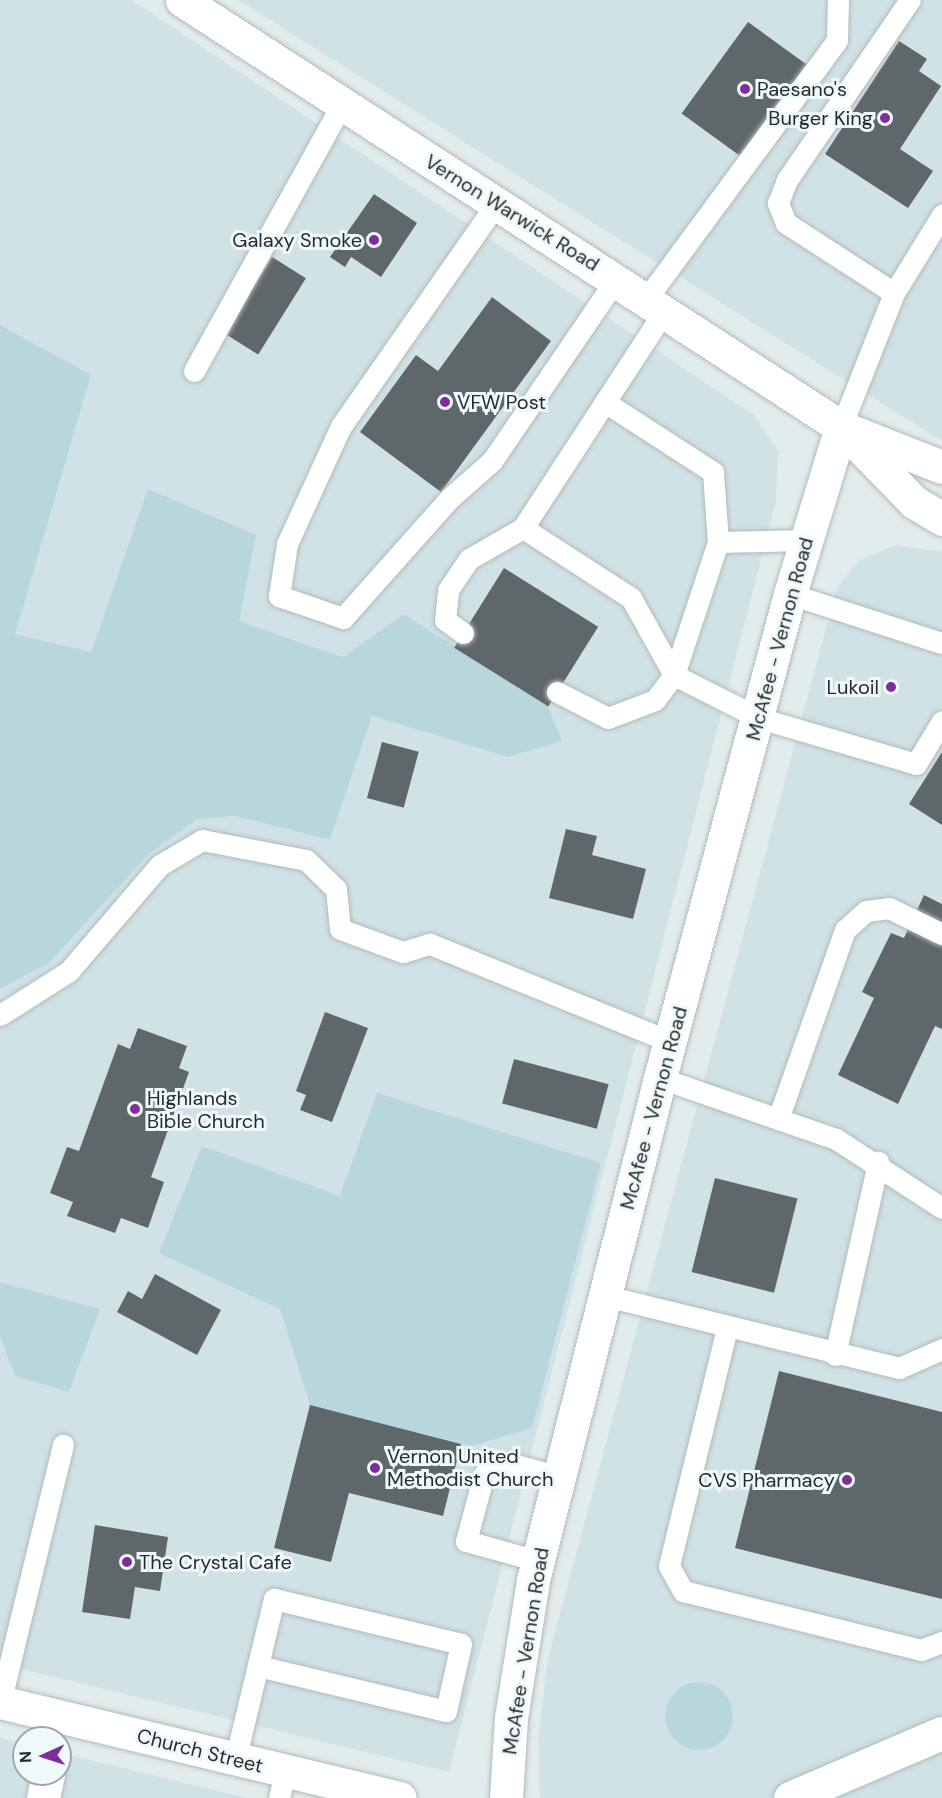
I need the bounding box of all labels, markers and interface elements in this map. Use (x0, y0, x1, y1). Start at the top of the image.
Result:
place label: Paesano's (757, 77, 847, 101)
marker: Paesano's (738, 82, 752, 96)
place label: Burger King (768, 106, 873, 130)
marker: Burger King (878, 111, 892, 125)
street label: Vernon Warwick Road (420, 150, 604, 276)
place label: Galaxy Smoke (232, 228, 362, 252)
marker: Galaxy Smoke (367, 233, 381, 247)
place label: VFW Post (457, 390, 546, 414)
marker: VFW Post (438, 395, 452, 409)
street label: McAfee - Vernon Road (741, 535, 819, 743)
place label: Lukoil (827, 675, 879, 699)
marker: Lukoil (884, 680, 898, 694)
street label: McAfee - Vernon Road (615, 1004, 693, 1212)
place label: Highlands Bible Church (147, 1086, 265, 1133)
marker: Highlands Bible Church (128, 1102, 142, 1116)
place label: Vernon United Methodist Church (387, 1444, 553, 1491)
marker: Vernon United Methodist Church (368, 1461, 382, 1475)
place label: CVS Pharmacy (698, 1468, 835, 1492)
marker: CVS Pharmacy (840, 1473, 854, 1487)
street label: McAfee - Vernon Road (498, 1546, 554, 1756)
place label: The Crystal Cafe (139, 1550, 292, 1574)
marker: The Crystal Cafe (120, 1555, 134, 1569)
street label: Church Street (134, 1724, 266, 1778)
north arrow (12, 1726, 72, 1786)
text: N (15, 1750, 36, 1763)

